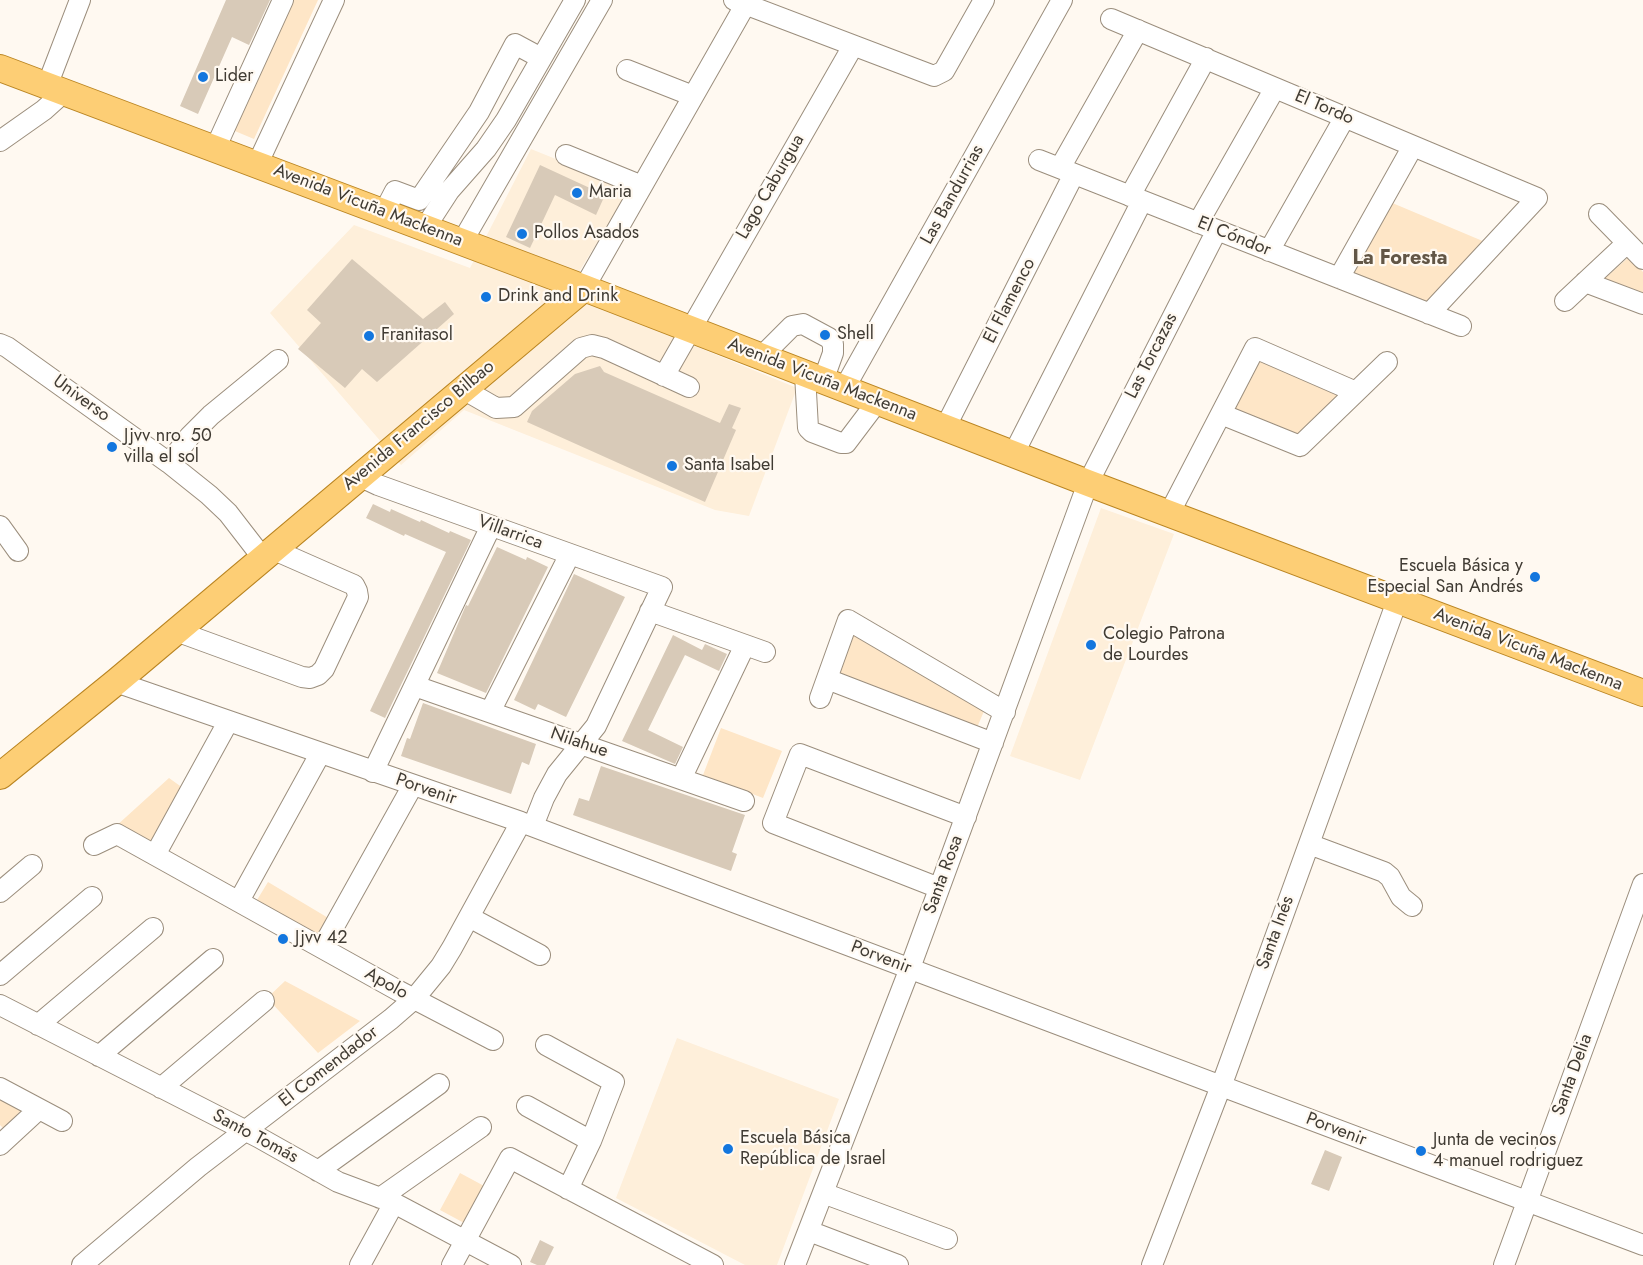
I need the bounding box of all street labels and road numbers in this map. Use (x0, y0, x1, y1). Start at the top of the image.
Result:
street label: El Tordo (1291, 86, 1357, 130)
street label: Lago Caburgua (732, 131, 810, 243)
street label: Las Bandurrias (917, 142, 989, 248)
street label: Avenida Vicuña Mackenna (270, 160, 466, 252)
street label: El Cóndor (1194, 213, 1274, 261)
street label: El Flamenco (979, 255, 1041, 347)
street label: Las Torcazas (1121, 310, 1183, 402)
street label: Avenida Vicuña Mackenna (724, 334, 920, 426)
street label: Avenida Francisco Bilbao (339, 356, 499, 496)
street label: Universo (48, 371, 114, 427)
street label: Villarrica (474, 511, 546, 555)
street label: Avenida Vicuña Mackenna (1430, 604, 1626, 696)
street label: Nilahue (547, 723, 611, 763)
street label: Porvenir (393, 770, 459, 810)
street label: Santa Rosa (920, 833, 968, 917)
street label: Santa Inés (1253, 893, 1299, 973)
street label: Porvenir (848, 937, 914, 979)
street label: Apolo (361, 963, 411, 1005)
street label: El Comendador (275, 1022, 383, 1112)
street label: Santa Delia (1548, 1031, 1598, 1119)
street label: Santo Tomás (208, 1105, 302, 1169)
street label: Porvenir (1303, 1109, 1369, 1151)

